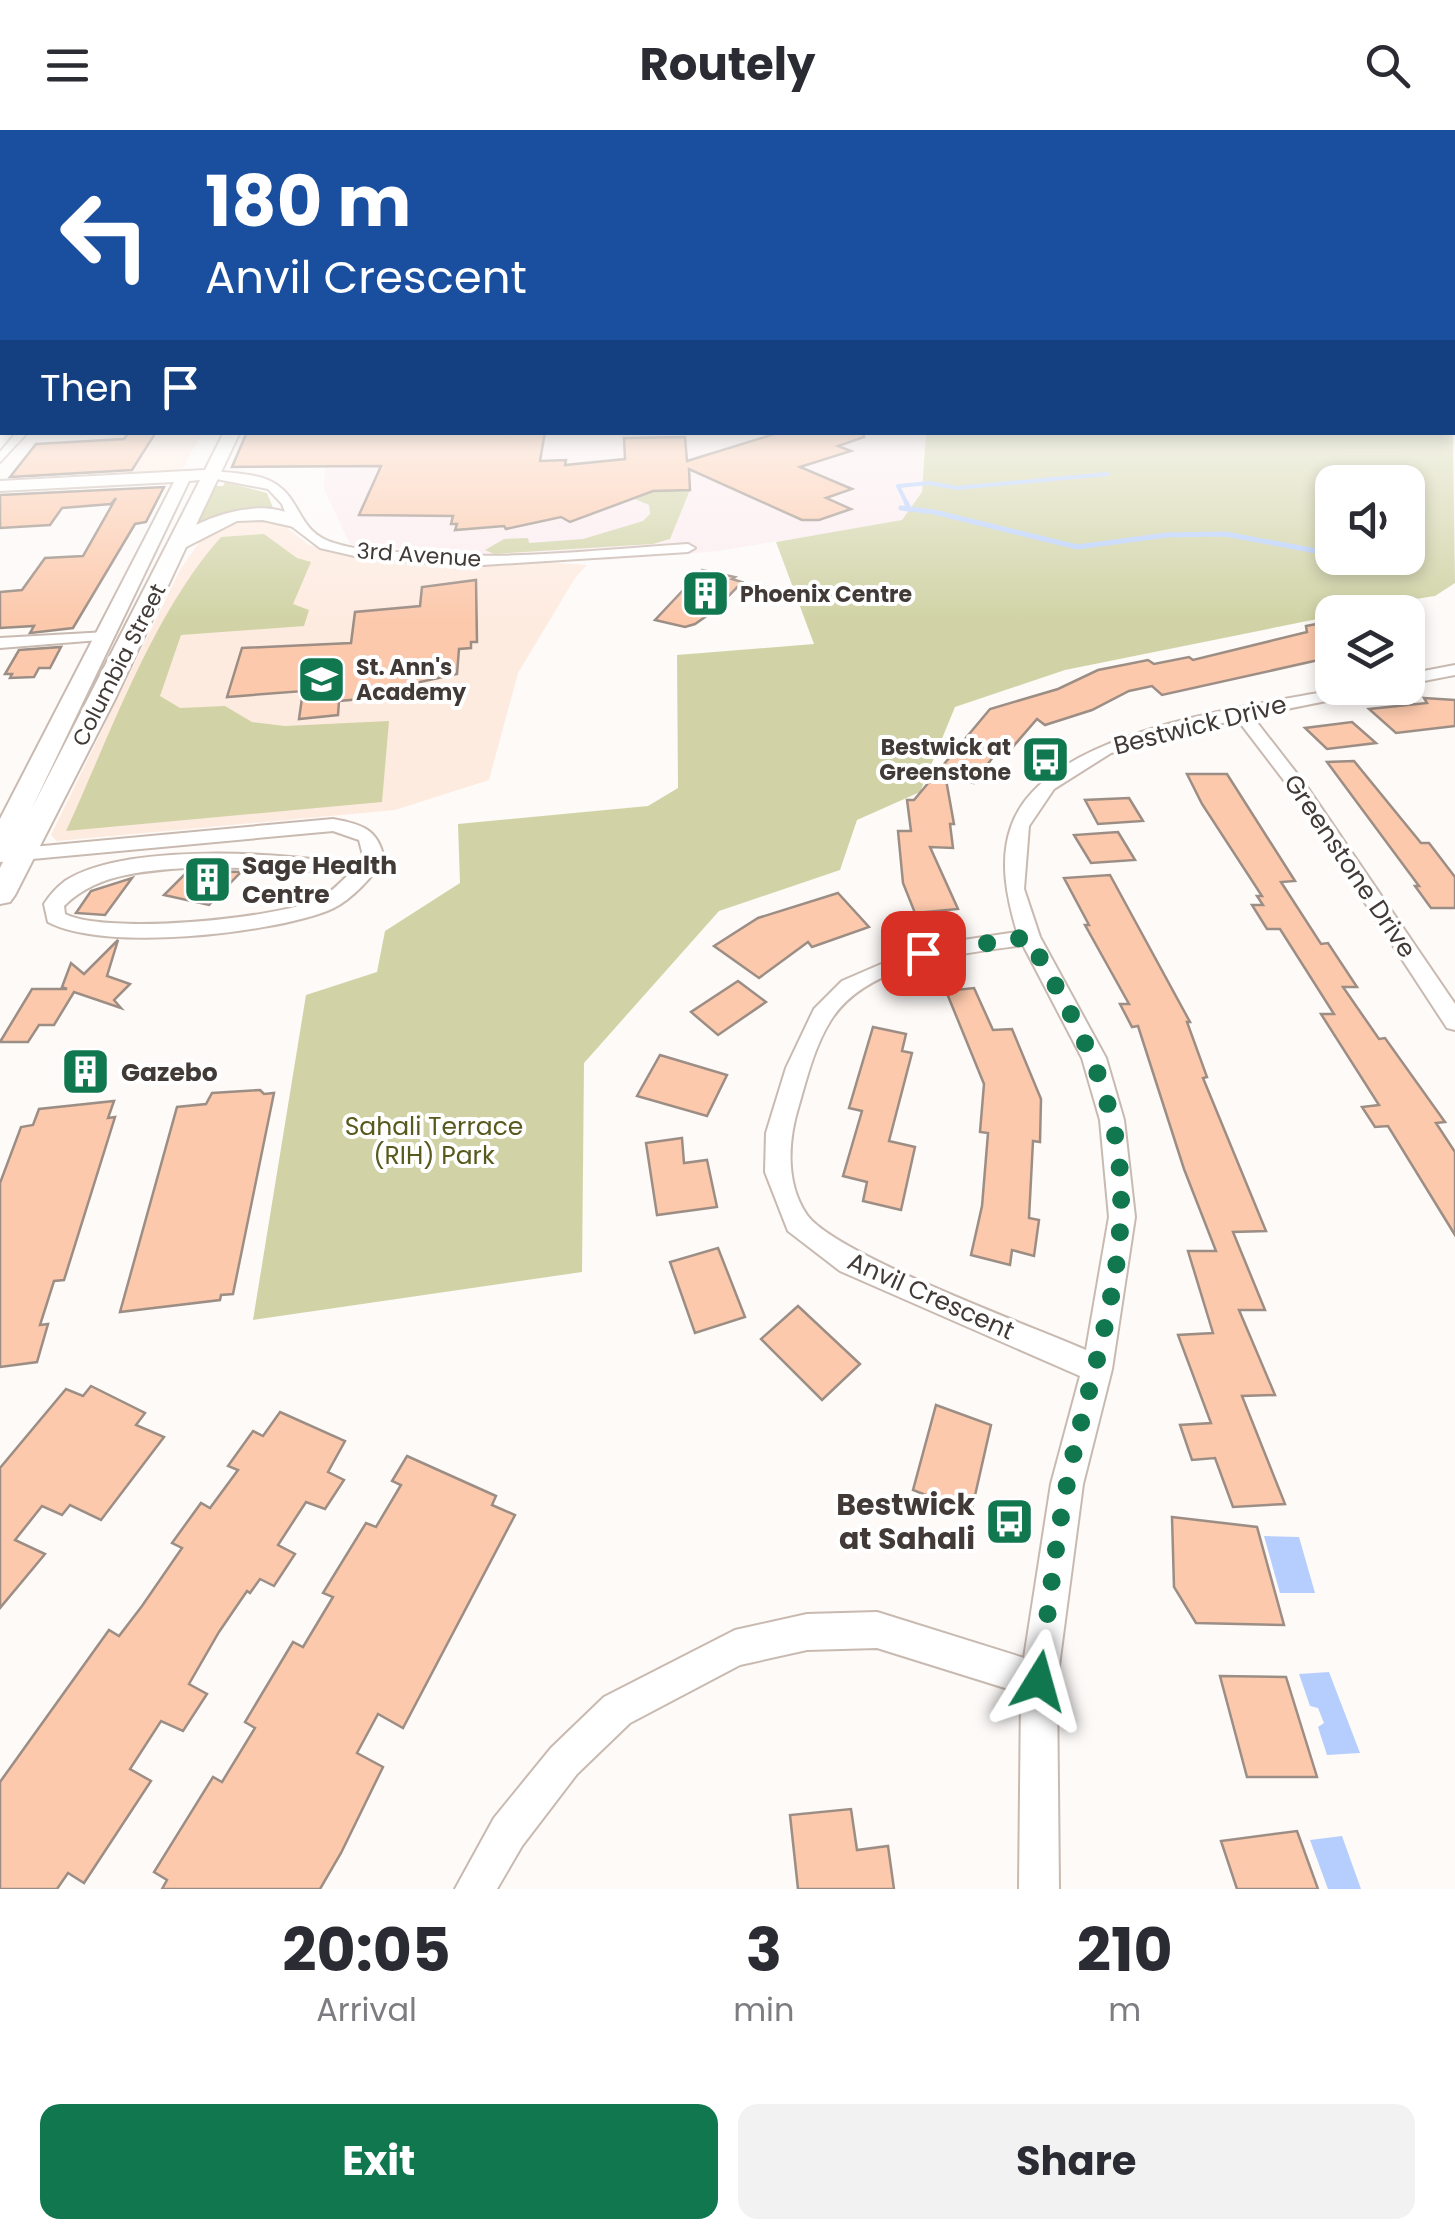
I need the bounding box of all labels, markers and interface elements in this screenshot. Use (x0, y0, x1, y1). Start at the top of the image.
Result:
text: Routely (639, 33, 816, 96)
icon: menu (40, 38, 95, 93)
icon: search (1360, 38, 1415, 93)
text: 180 m (205, 152, 411, 251)
icon: left (40, 170, 170, 300)
text: Anvil Crescent (205, 246, 527, 309)
icon: arrive (153, 360, 208, 415)
text: Then (40, 361, 133, 414)
map controls (1315, 465, 1425, 705)
button: sound (1315, 465, 1425, 575)
street label: 3rd Avenue (356, 535, 482, 575)
building icon: Phoenix Centre (679, 568, 731, 620)
street label: Columbia Street (65, 578, 173, 752)
place label: Phoenix Centre (740, 579, 912, 610)
button: layers (1315, 595, 1425, 705)
place label: St. Ann's Academy (356, 652, 466, 708)
school or university icon: St. Ann's Academy (295, 654, 347, 706)
street label: Bestwick Drive (1110, 687, 1290, 763)
place label: Bestwick at Greenstone (879, 732, 1011, 788)
bus stop icon: Bestwick at Greenstone (1020, 734, 1072, 786)
street label: Greenstone Drive (1275, 767, 1425, 965)
place label: Sage Health Centre (242, 848, 397, 912)
building icon: Sage Health Centre (181, 853, 233, 905)
pin (881, 911, 966, 996)
icon: arrive (896, 926, 951, 981)
building icon: Gazebo (60, 1046, 112, 1098)
place label: Gazebo (121, 1055, 218, 1090)
park label: Sahali Terrace (RIH) Park (345, 1109, 523, 1173)
street label: Anvil Crescent (842, 1244, 1020, 1348)
place label: Bestwick at Sahali (836, 1483, 975, 1560)
bus stop icon: Bestwick at Sahali (984, 1495, 1036, 1547)
position arrow (987, 1629, 1091, 1733)
text: 20:05 (282, 1908, 451, 1992)
text: 3 (746, 1908, 782, 1992)
text: 210 (1077, 1908, 1173, 1992)
text: Arrival (316, 1987, 417, 2032)
text: min (733, 1987, 794, 2032)
text: m (1108, 1987, 1141, 2032)
button: Exit (40, 2104, 718, 2219)
button: Share (738, 2104, 1415, 2219)

